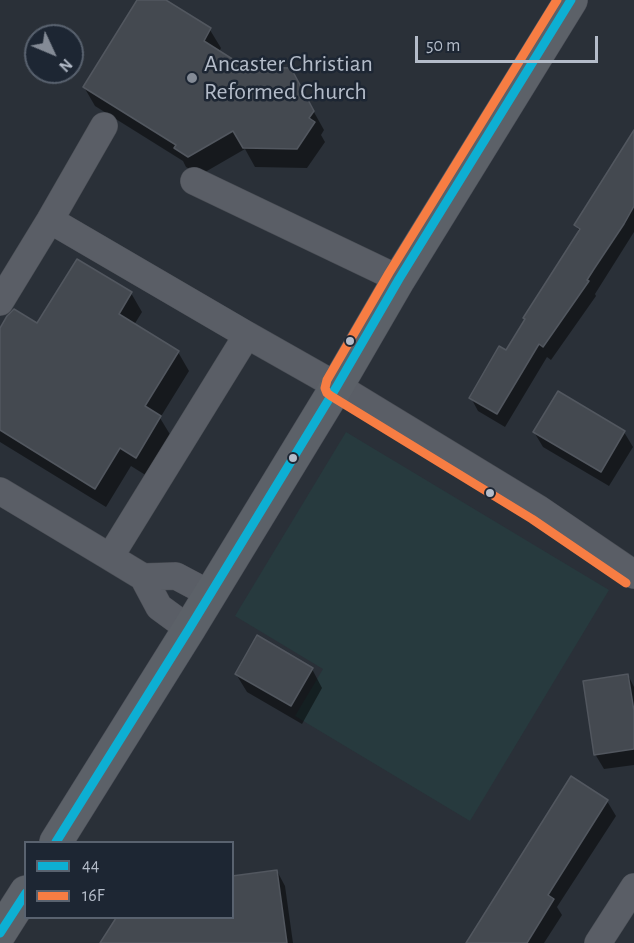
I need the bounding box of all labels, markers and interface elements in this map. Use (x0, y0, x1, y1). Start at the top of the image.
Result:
north arrow (24, 24, 84, 84)
scale bar (418, 24, 601, 62)
text: 50 m (426, 37, 460, 55)
place label: Ancaster Christian Reformed Church (204, 50, 373, 106)
text: N (56, 56, 75, 75)
marker: Ancaster Christian Reformed Church (185, 71, 199, 85)
unlabelled marker (344, 335, 356, 347)
unlabelled marker (287, 452, 299, 464)
unlabelled marker (484, 487, 496, 499)
legend (24, 841, 234, 919)
text: 44 (82, 857, 99, 875)
text: 16F (82, 887, 104, 905)

